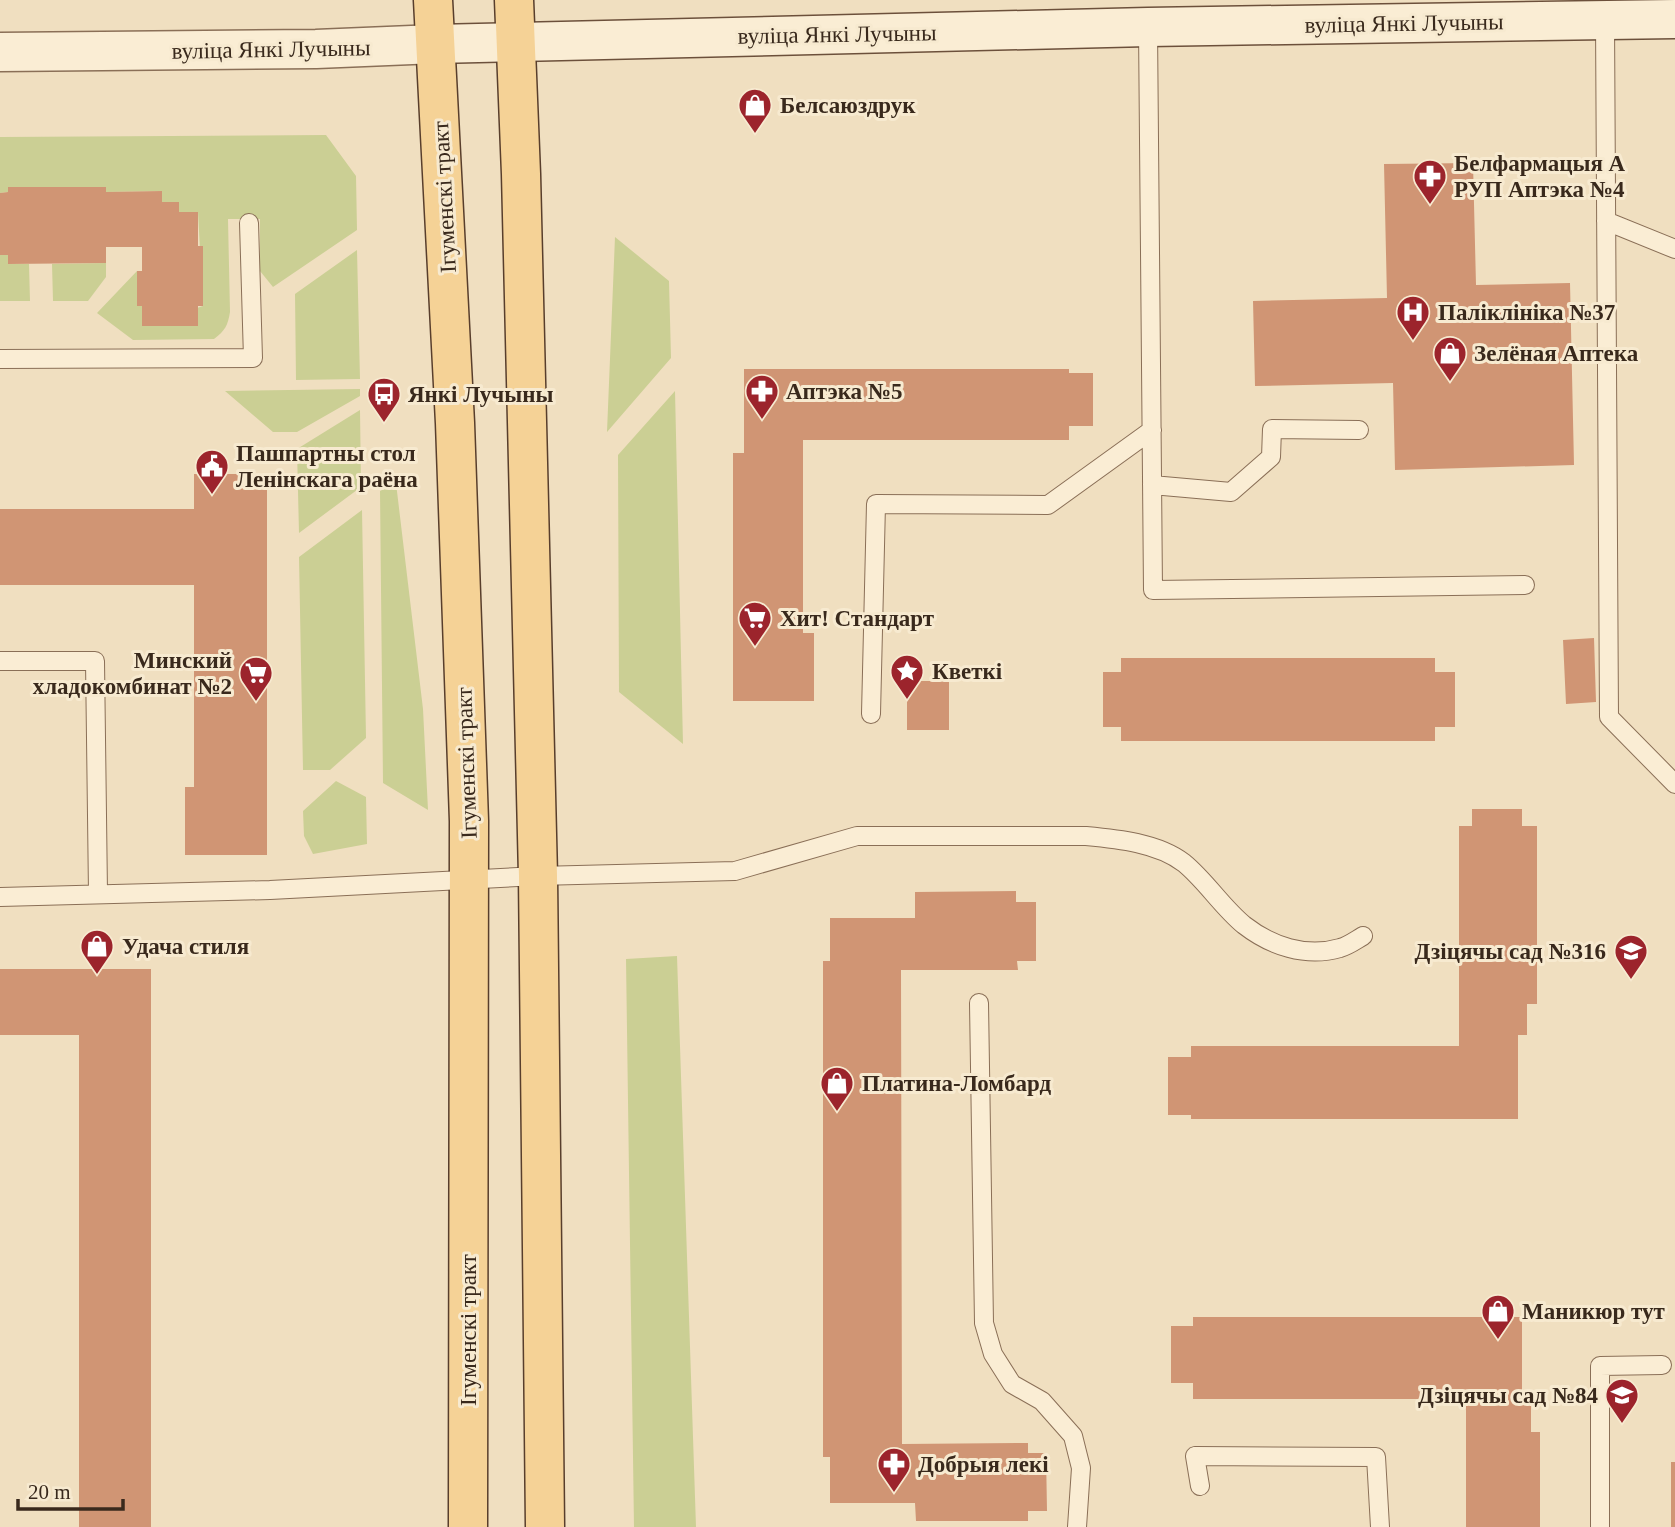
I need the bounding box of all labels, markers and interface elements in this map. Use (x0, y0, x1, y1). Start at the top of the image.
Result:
street label: вуліца Янкі Лучыны (1304, 9, 1504, 38)
street label: вуліца Янкі Лучыны (737, 20, 937, 49)
street label: вуліца Янкі Лучыны (171, 35, 371, 64)
shop icon: Белсаюздрук (736, 86, 774, 135)
place label: Белсаюздрук (780, 93, 916, 118)
street label: Ігуменскі тракт (428, 120, 461, 273)
place label: Белфармацыя А РУП Аптэка №4 (1454, 151, 1626, 202)
pharmacy icon: Белфармацыя А РУП Аптэка №4 (1411, 157, 1449, 206)
hospital icon: Паліклініка №37 (1394, 293, 1432, 342)
place label: Паліклініка №37 (1438, 300, 1615, 325)
shop icon: Зелёная Аптека (1431, 334, 1469, 383)
place label: Зелёная Аптека (1474, 341, 1639, 366)
pharmacy icon: Аптэка №5 (743, 372, 781, 421)
bus stop icon: Янкі Лучыны (365, 375, 403, 424)
place label: Аптэка №5 (786, 379, 902, 404)
place label: Янкі Лучыны (408, 382, 553, 407)
place label: Пашпартны стол Ленінскага раёна (236, 441, 418, 492)
public building icon: Пашпартны стол Ленінскага раёна (193, 447, 231, 496)
supermarket icon: Хит! Стандарт (736, 599, 774, 648)
place label: Хит! Стандарт (780, 606, 935, 631)
place label: Минский хладокомбинат №2 (33, 648, 232, 699)
place icon: Кветкі (888, 652, 926, 701)
supermarket icon: Минский хладокомбинат №2 (237, 654, 275, 703)
place label: Кветкі (932, 659, 1003, 684)
street label: Ігуменскі тракт (451, 687, 482, 839)
shop icon: Удача стиля (78, 927, 116, 976)
school or university icon: Дзіцячы сад №316 (1612, 932, 1650, 981)
place label: Удача стиля (122, 934, 249, 959)
place label: Дзіцячы сад №316 (1415, 939, 1606, 964)
shop icon: Платина-Ломбард (818, 1064, 856, 1113)
place label: Платина-Ломбард (862, 1071, 1051, 1096)
street label: Ігуменскі тракт (456, 1254, 481, 1406)
shop icon: Маникюр тут (1479, 1292, 1517, 1341)
place label: Маникюр тут (1522, 1299, 1666, 1324)
school or university icon: Дзіцячы сад №84 (1603, 1376, 1641, 1425)
place label: Дзіцячы сад №84 (1418, 1383, 1598, 1408)
pharmacy icon: Добрыя лекі (875, 1445, 913, 1494)
place label: Добрыя лекі (918, 1452, 1049, 1477)
scale bar (18, 1468, 122, 1512)
text: 20 m (28, 1480, 71, 1504)

